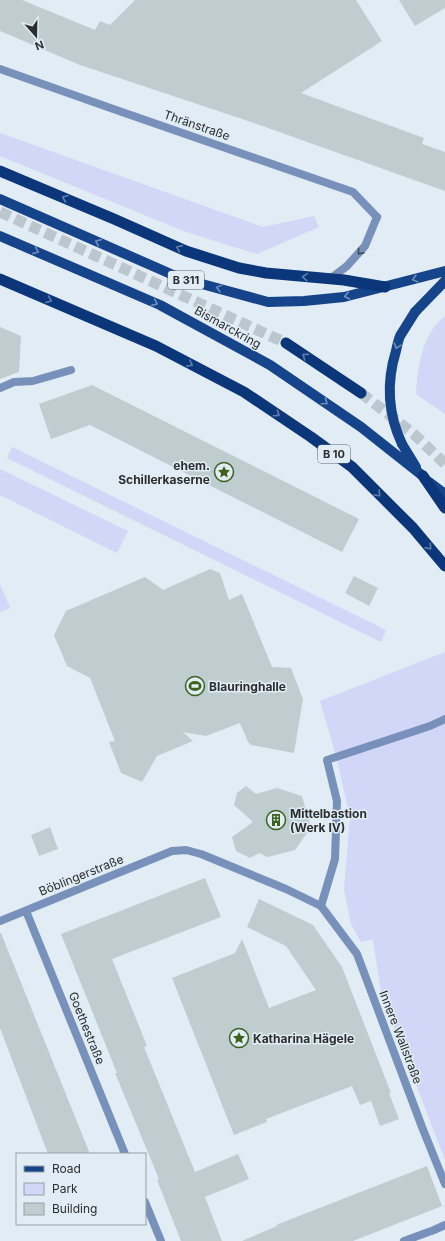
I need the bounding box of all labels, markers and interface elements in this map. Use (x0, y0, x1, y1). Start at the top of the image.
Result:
north arrow (16, 16, 56, 56)
text: N (33, 37, 46, 53)
street label: Thränstraße (162, 107, 232, 143)
one-way arrow (62, 195, 70, 203)
one-way arrow (95, 239, 102, 247)
one-way arrow (175, 245, 183, 253)
one-way arrow (32, 247, 39, 255)
one-way arrow (357, 247, 364, 255)
road number: B 311 (168, 271, 204, 289)
one-way arrow (302, 272, 308, 281)
one-way arrow (412, 274, 419, 283)
one-way arrow (216, 285, 222, 293)
one-way arrow (344, 291, 350, 300)
one-way arrow (44, 295, 52, 303)
one-way arrow (151, 298, 159, 306)
street label: Bismarckring (192, 302, 264, 352)
one-way arrow (393, 343, 402, 350)
one-way arrow (302, 353, 309, 361)
one-way arrow (186, 359, 193, 367)
one-way arrow (321, 397, 328, 405)
one-way arrow (272, 409, 279, 416)
road number: B 10 (318, 445, 350, 463)
place label: ehem. Schillerkaserne (118, 458, 210, 487)
place icon: ehem. Schillerkaserne (213, 461, 235, 483)
one-way arrow (374, 489, 381, 497)
one-way arrow (424, 543, 431, 550)
sports icon: Blauringhalle (184, 675, 206, 697)
place label: Blauringhalle (209, 679, 286, 694)
place label: Mittelbastion (Werk IV) (290, 806, 367, 835)
building icon: Mittelbastion (Werk IV) (265, 809, 287, 831)
street label: Böblingerstraße (36, 851, 126, 899)
street label: Innere Wallstraße (376, 988, 426, 1086)
street label: Goethestraße (66, 989, 108, 1067)
place icon: Katharina Hägele (228, 1027, 250, 1049)
place label: Katharina Hägele (253, 1031, 354, 1046)
legend (16, 1153, 146, 1225)
text: Road (52, 1161, 81, 1176)
text: Park (52, 1181, 78, 1196)
text: Building (52, 1201, 97, 1216)

